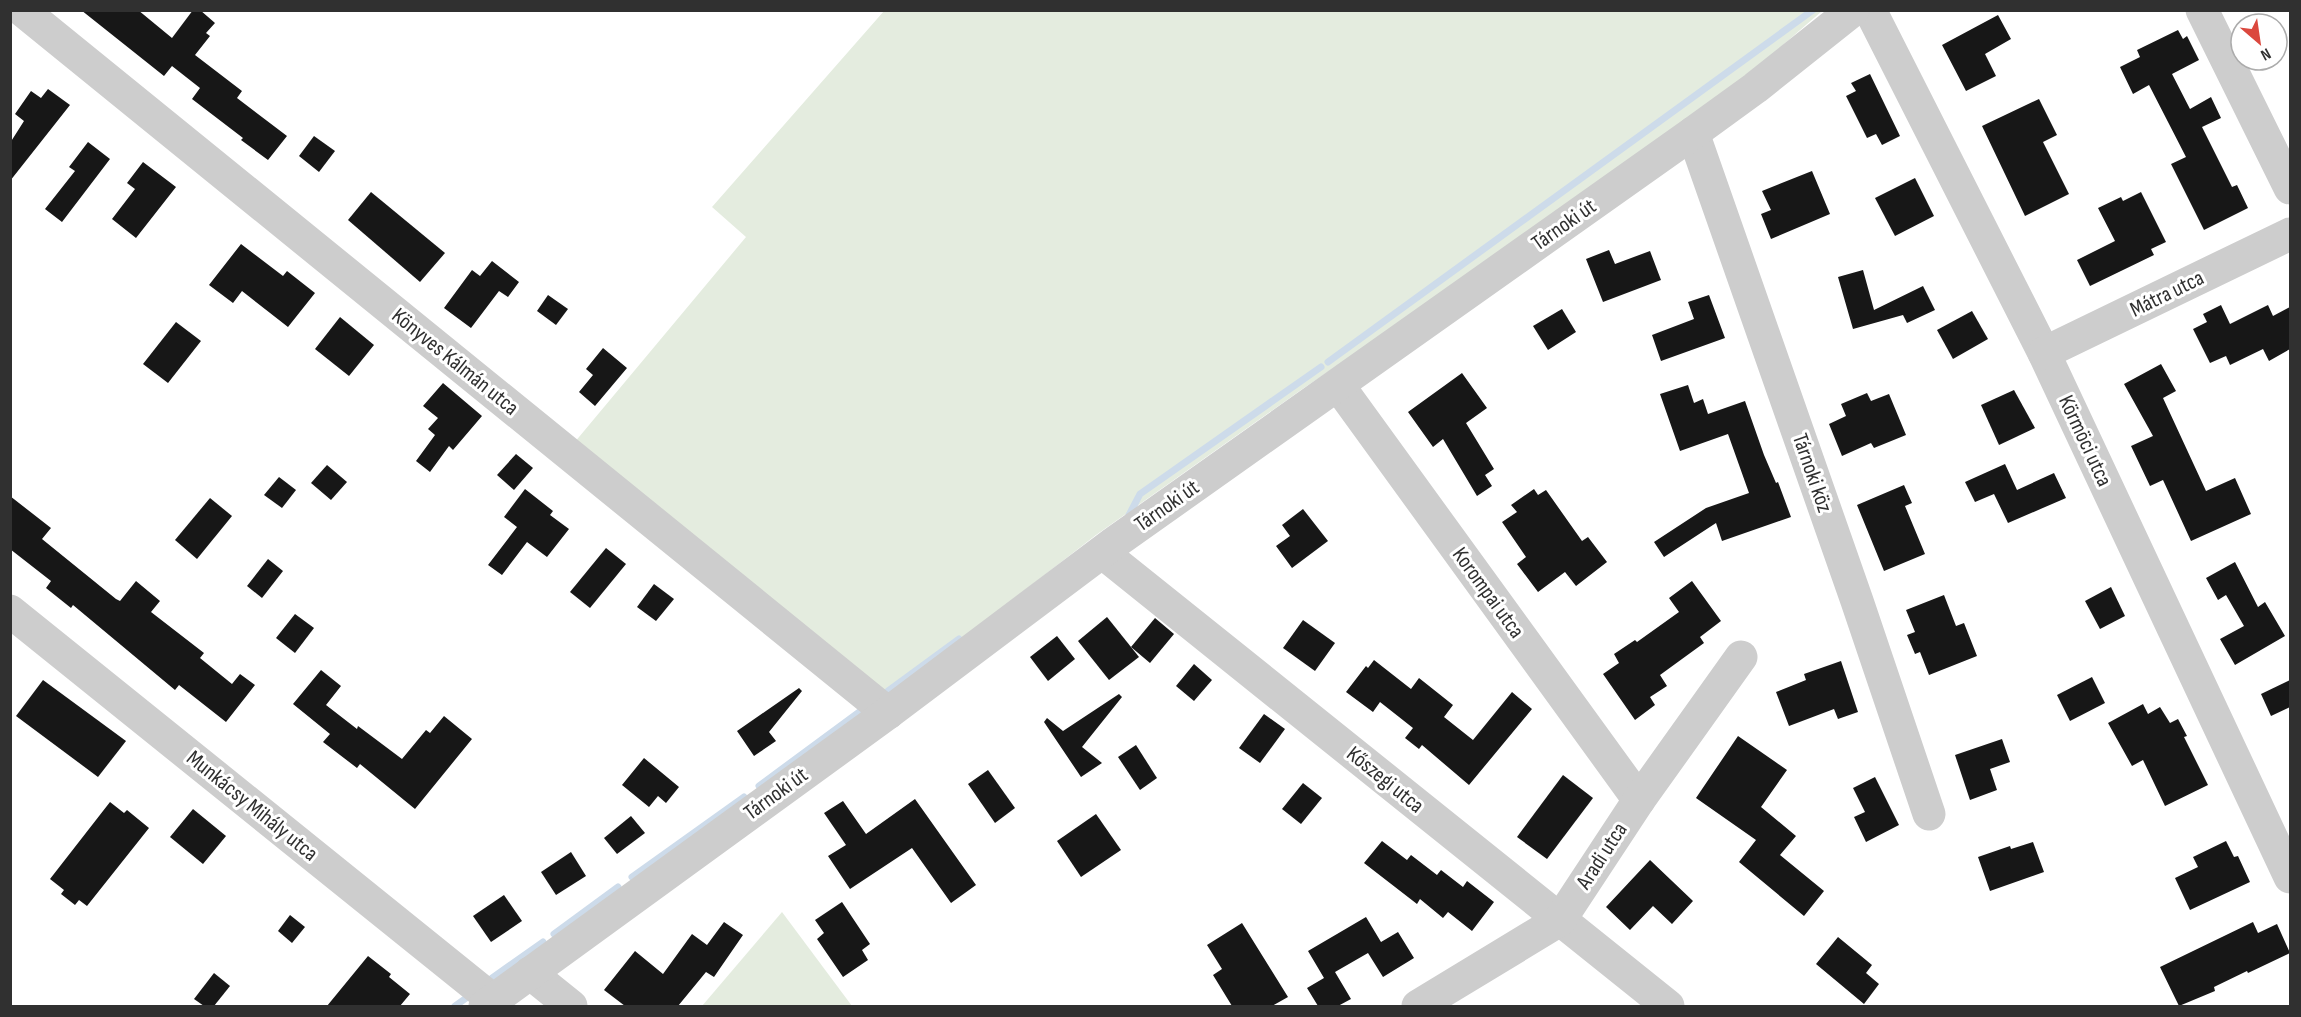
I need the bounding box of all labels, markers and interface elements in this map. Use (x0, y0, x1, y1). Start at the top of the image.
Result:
north arrow (2229, 12, 2289, 72)
text: N (2257, 43, 2274, 64)
street label: Tárnoki út (1526, 193, 1602, 257)
street label: Mátra utca (2126, 265, 2208, 323)
street label: Könyves Kálmán utca (386, 303, 524, 421)
street label: Körmöci utca (2052, 391, 2118, 491)
street label: Tárnoki köz (1786, 430, 1838, 516)
street label: Tárnoki út (1129, 474, 1205, 538)
street label: Korompai utca (1446, 542, 1530, 644)
street label: Kőszegi utca (1341, 741, 1429, 819)
street label: Munkácsy Mihály utca (181, 745, 323, 867)
street label: Tárnoki út (739, 762, 814, 826)
street label: Aradi utca (1570, 818, 1633, 895)

